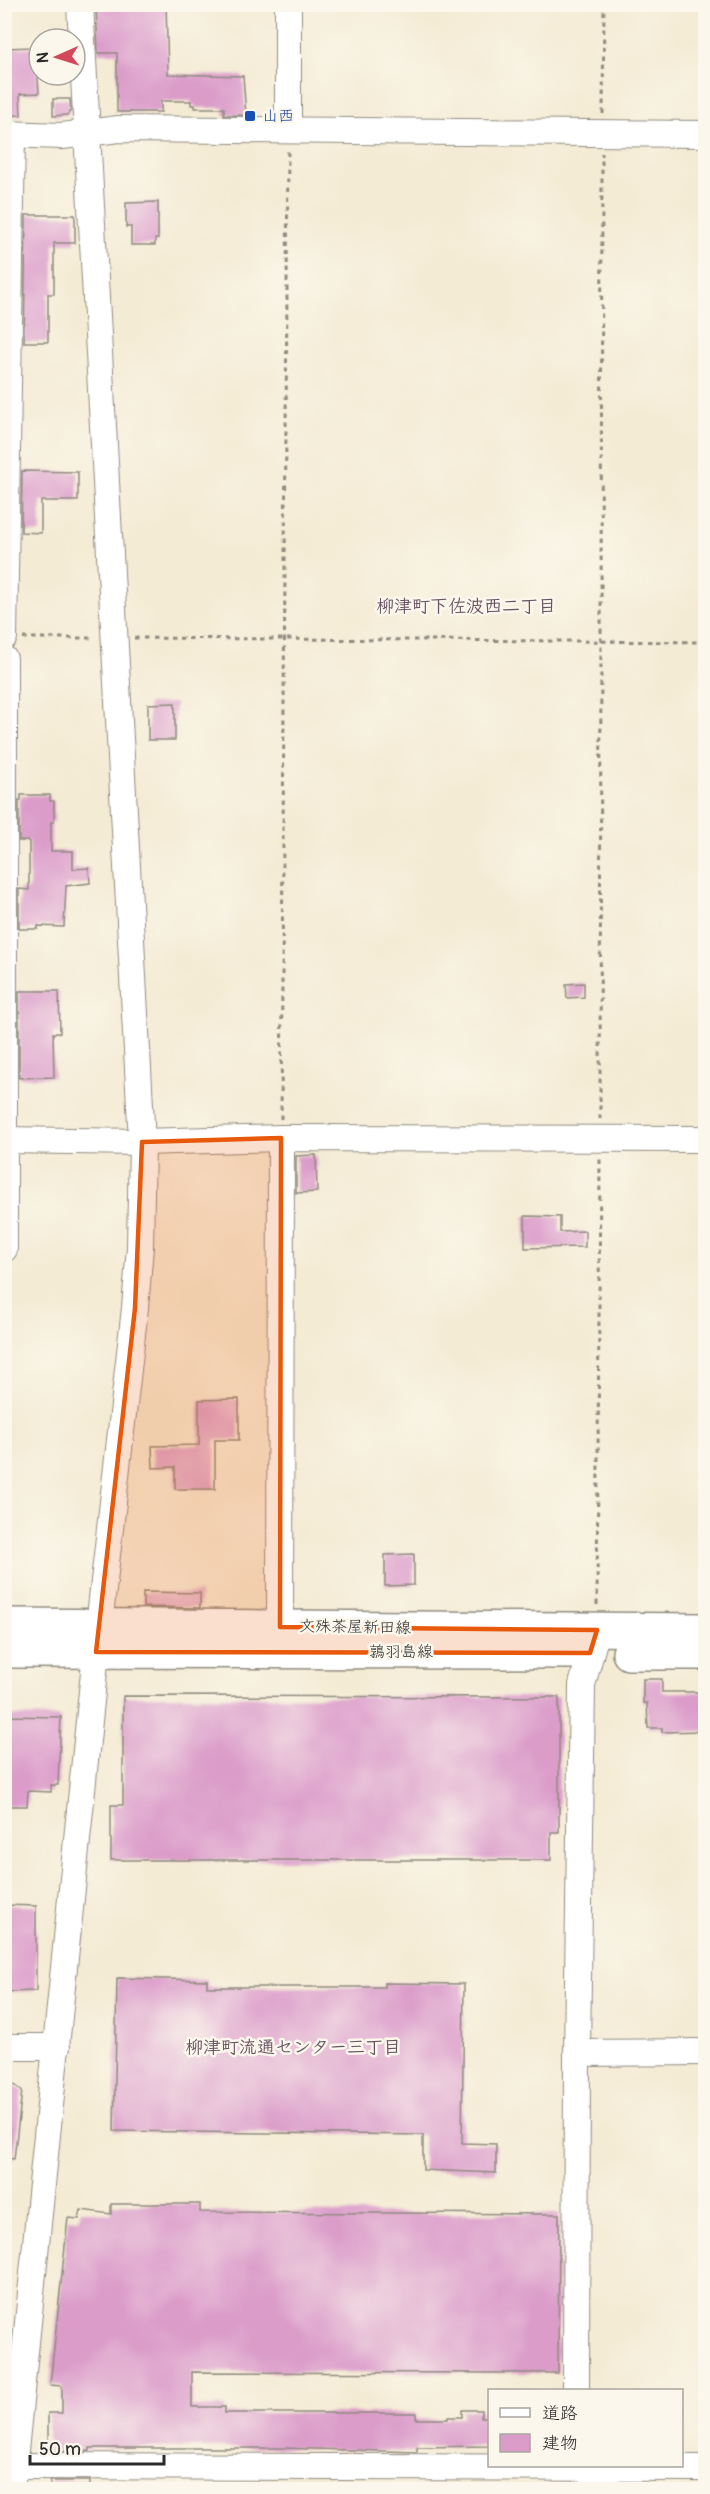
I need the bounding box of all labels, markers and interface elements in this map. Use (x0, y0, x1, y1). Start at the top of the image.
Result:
north arrow (27, 27, 87, 87)
text: N (33, 52, 53, 64)
place label: 山西 (262, 106, 294, 126)
marker: 山西 (243, 109, 257, 123)
district label: 柳津町下佐波西二丁目 (376, 595, 556, 618)
street label: 文殊茶屋新田線 (299, 1616, 411, 1638)
street label: 鶉羽島線 (369, 1642, 433, 1662)
district label: 柳津町流通センター三丁目 (185, 2036, 401, 2059)
legend (488, 2389, 683, 2467)
text: 道路 (542, 2402, 578, 2425)
scale bar (30, 2428, 164, 2466)
text: 建物 (542, 2432, 578, 2455)
text: 50 m (39, 2438, 81, 2461)

